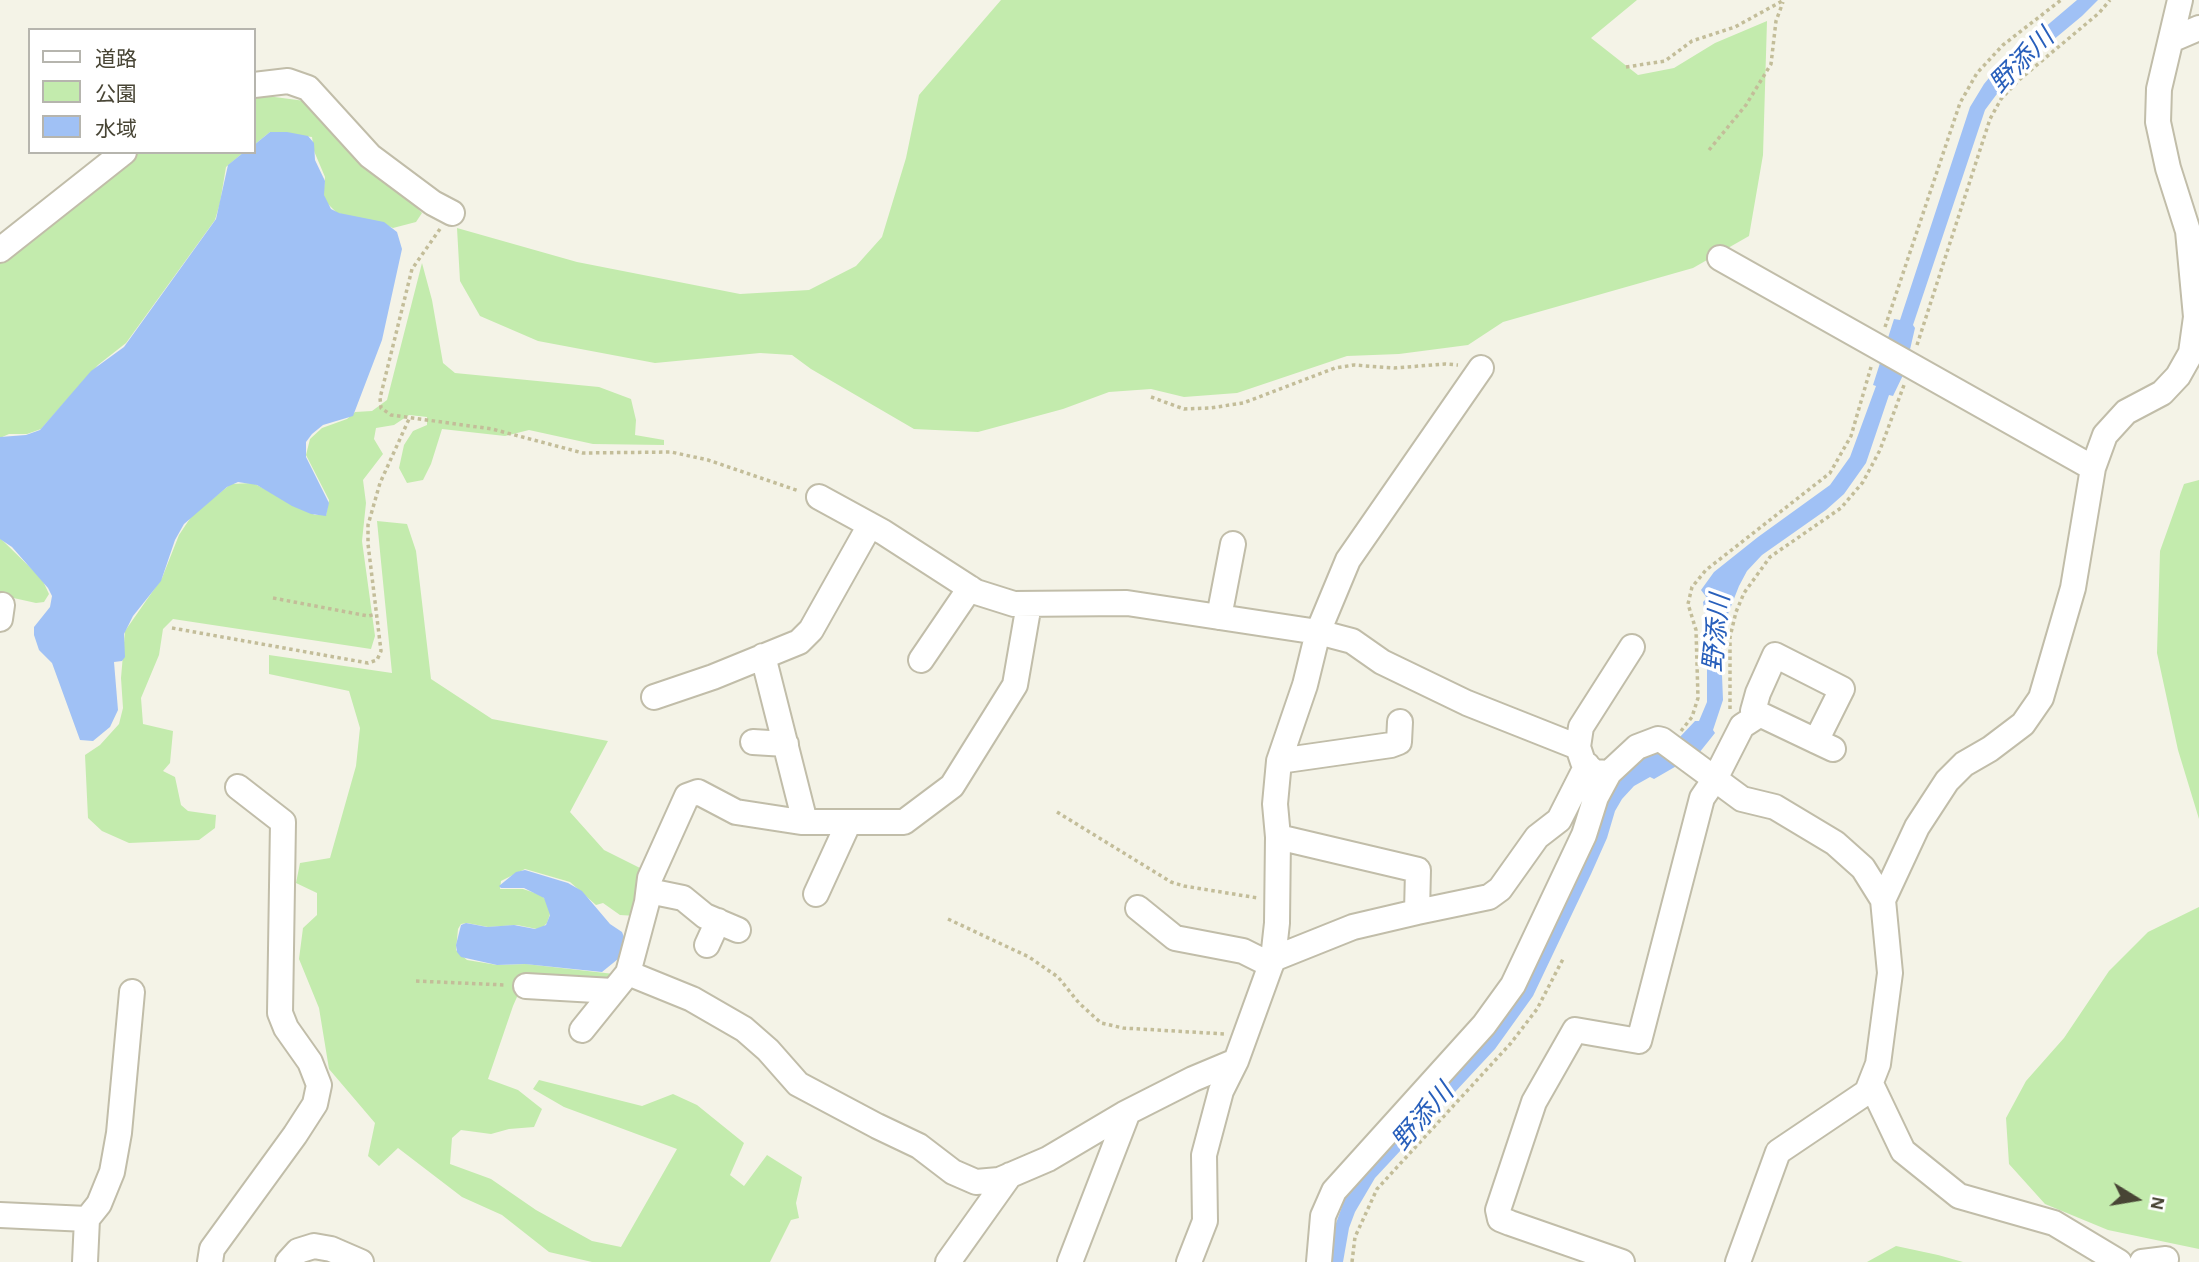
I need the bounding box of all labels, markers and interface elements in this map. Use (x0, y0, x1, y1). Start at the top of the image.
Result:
water label: 野添川 (1983, 22, 2061, 100)
legend (28, 28, 256, 154)
text: 道路 (95, 49, 137, 70)
text: 公園 (95, 84, 137, 105)
text: 水域 (95, 119, 137, 140)
water label: 野添川 (1697, 593, 1737, 673)
water label: 野添川 (1386, 1077, 1460, 1157)
north arrow (2101, 1164, 2171, 1234)
text: N (2147, 1195, 2168, 1211)

